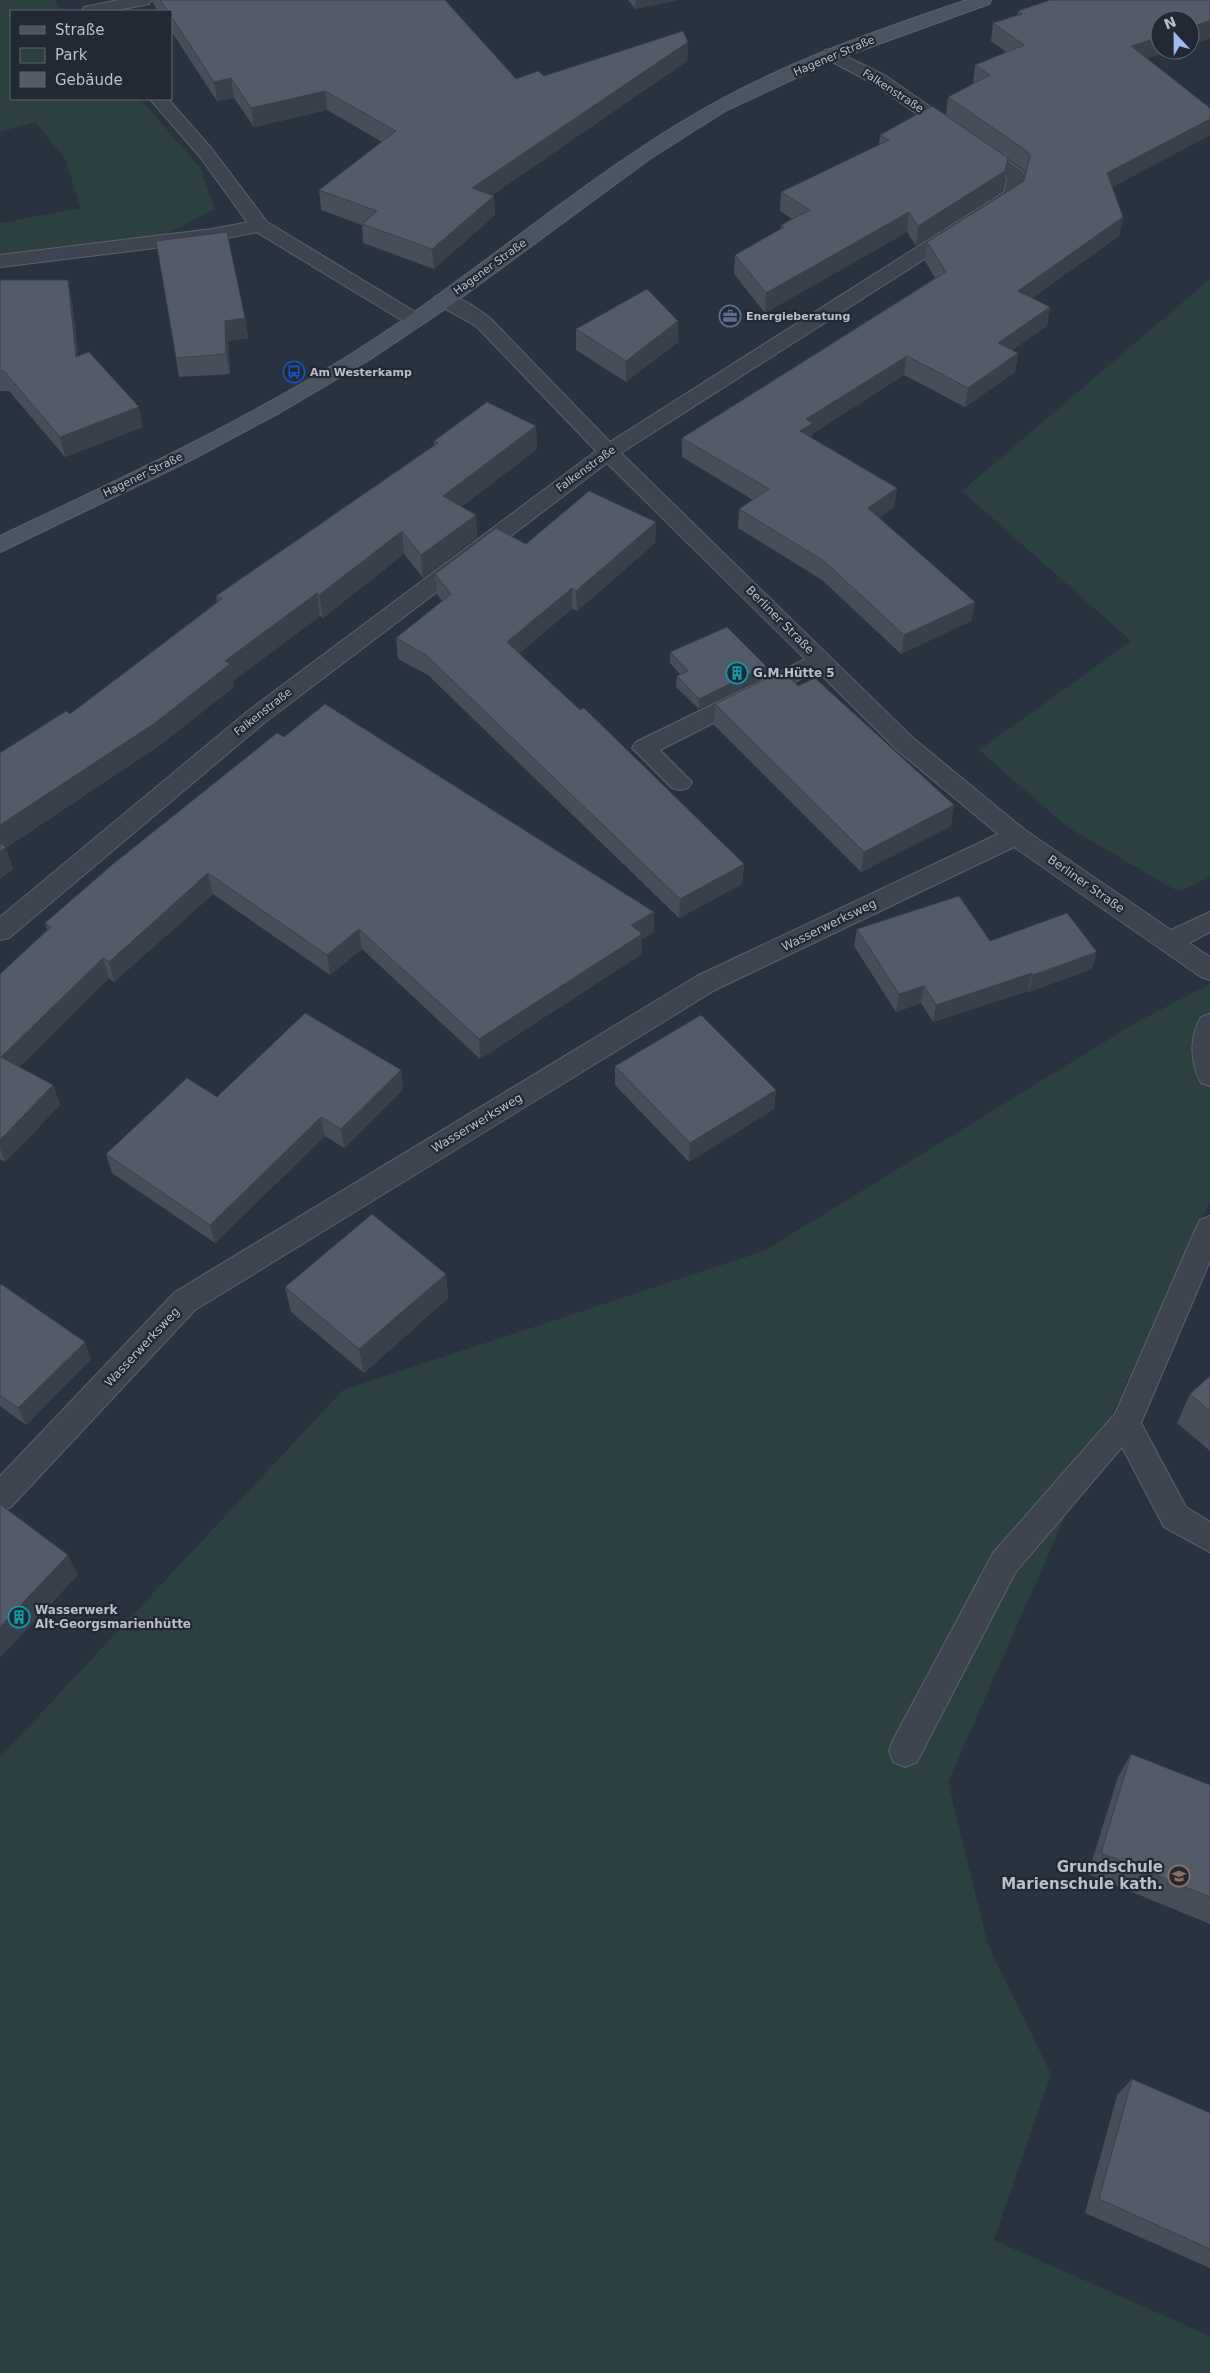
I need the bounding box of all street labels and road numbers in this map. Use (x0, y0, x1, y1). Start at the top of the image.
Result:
street label: Hagener Straße (792, 33, 877, 79)
street label: Falkenstraße (860, 67, 926, 116)
street label: Hagener Straße (451, 236, 529, 298)
street label: Falkenstraße (554, 443, 618, 495)
street label: Hagener Straße (101, 450, 185, 500)
street label: Berliner Straße (743, 583, 817, 657)
street label: Falkenstraße (231, 685, 295, 739)
street label: Berliner Straße (1045, 852, 1127, 916)
street label: Wasserwerksweg (779, 896, 879, 954)
street label: Wasserwerksweg (429, 1090, 525, 1156)
street label: Wasserwerksweg (102, 1304, 182, 1390)

